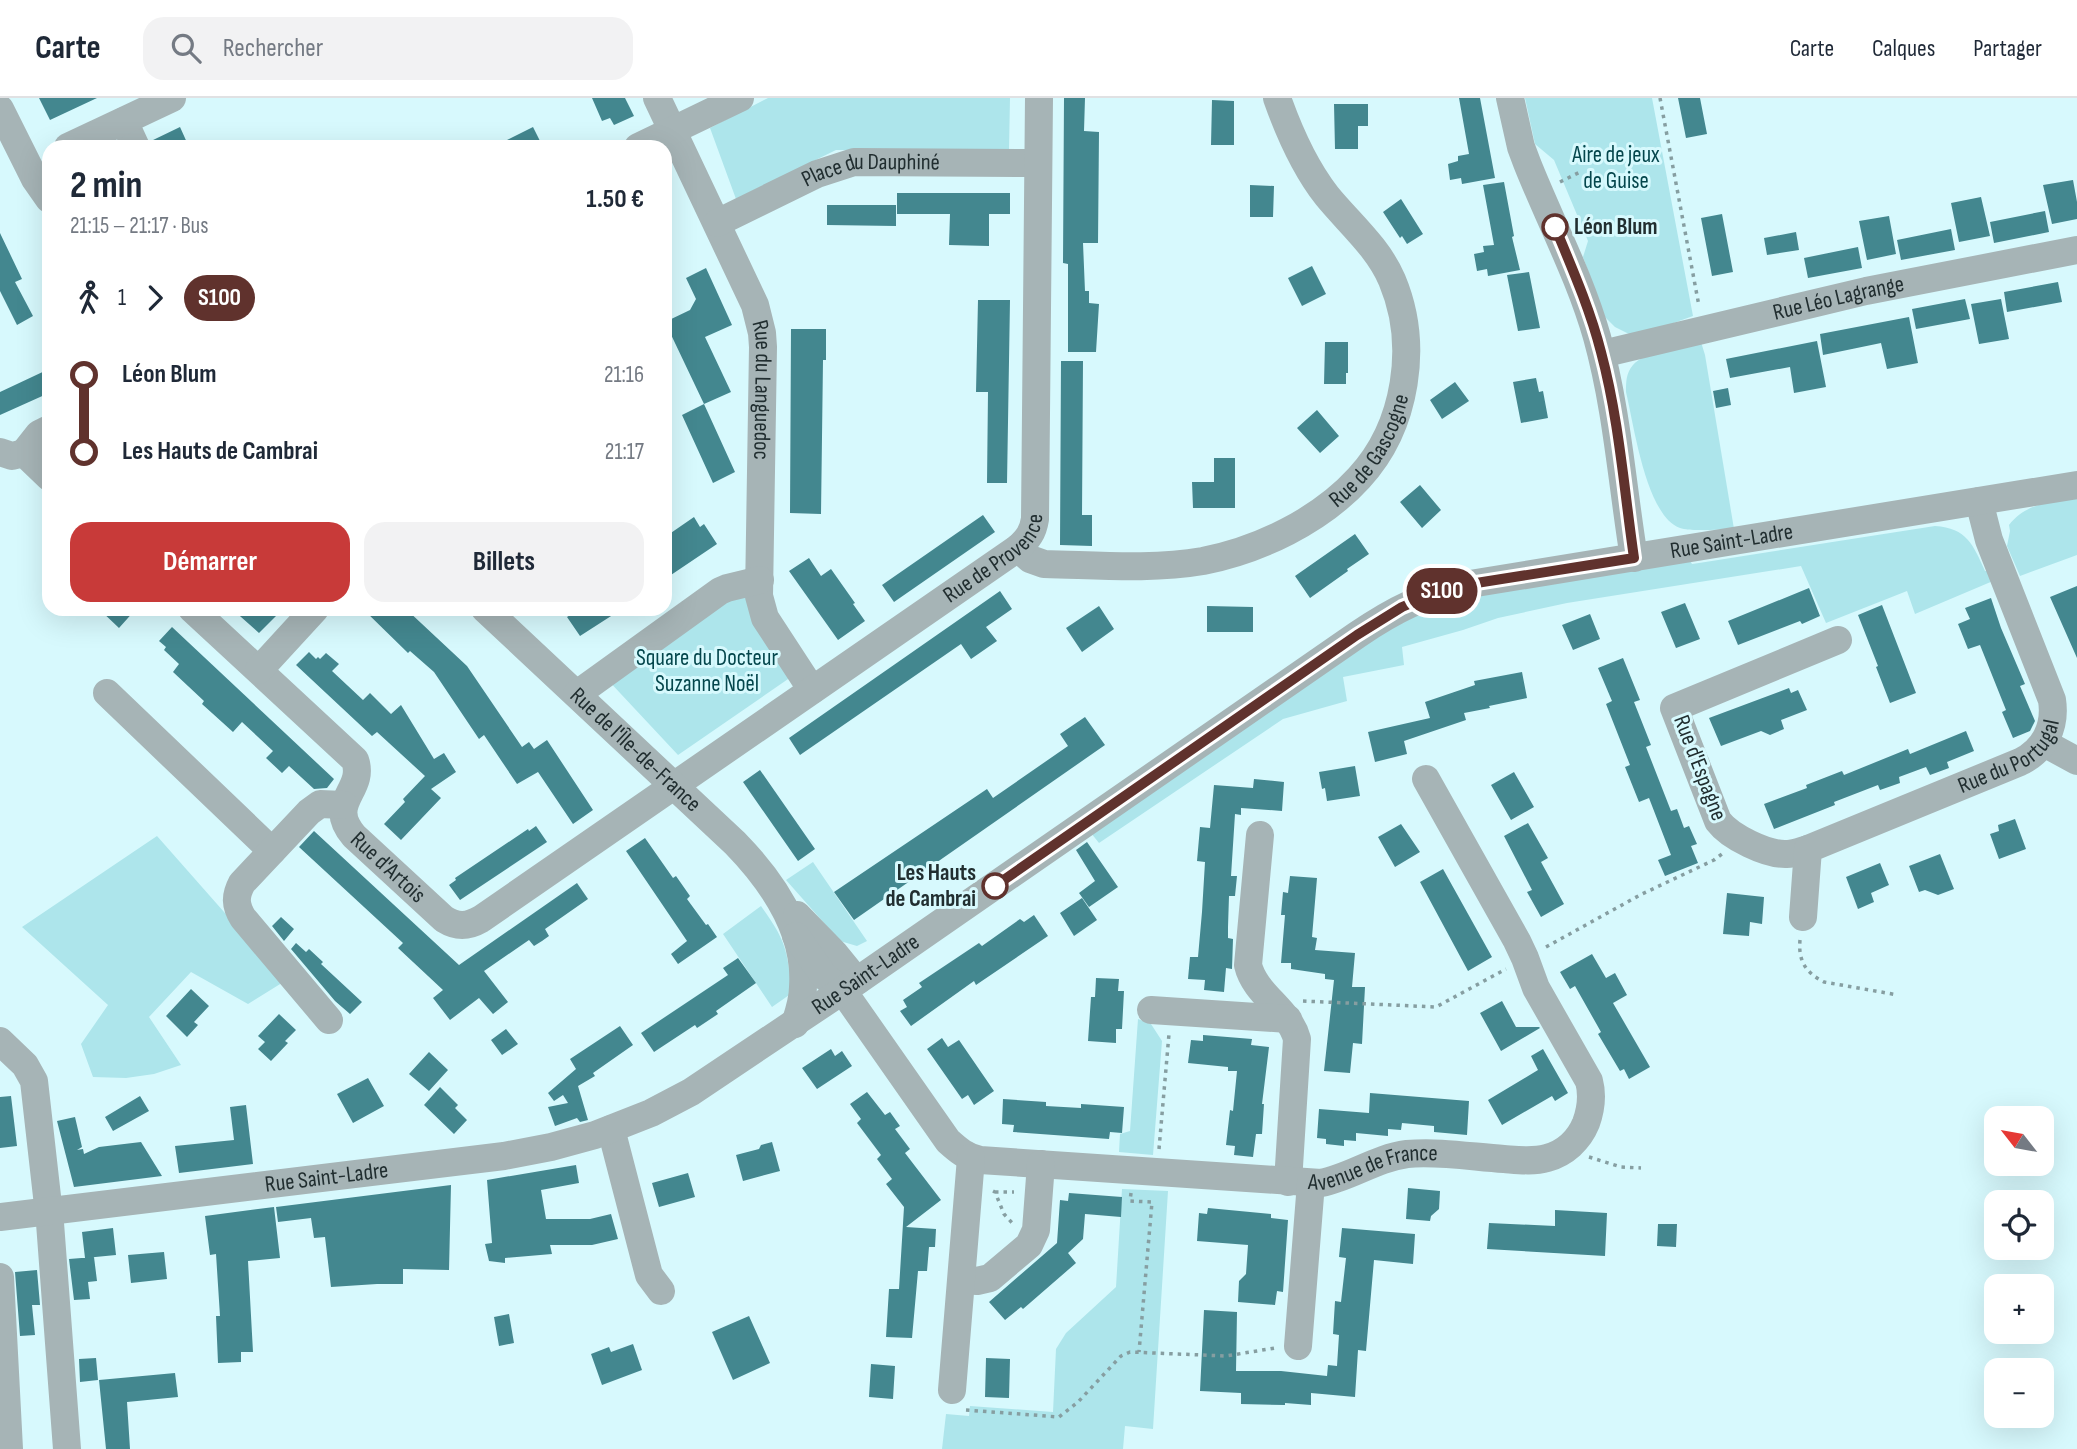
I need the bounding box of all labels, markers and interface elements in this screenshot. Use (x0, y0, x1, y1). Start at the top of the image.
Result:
search box (143, 17, 633, 80)
text: Carte (35, 28, 101, 68)
icon: search (167, 29, 205, 67)
text: Rechercher (223, 33, 323, 64)
text: Carte (1790, 34, 1834, 63)
text: Calques (1872, 34, 1935, 63)
text: Partager (1973, 34, 2042, 63)
park label: Aire de jeux de Guise (1571, 141, 1660, 195)
street label: Place du Dauphiné (797, 148, 940, 193)
text: 2 min (70, 163, 142, 208)
text: 1.50 € (586, 184, 644, 215)
text: 21:15 – 21:17 · Bus (70, 212, 208, 240)
place label: Léon Blum (1574, 213, 1658, 241)
marker: Léon Blum (1542, 214, 1568, 240)
street label: Rue Léo Lagrange (1770, 270, 1906, 327)
icon: walk (70, 279, 108, 317)
icon: forward (136, 279, 174, 317)
text: S100 (198, 283, 241, 312)
text: 1 (118, 284, 126, 312)
street label: Rue du Languedoc (745, 317, 777, 460)
text: Léon Blum (122, 359, 216, 390)
text: 21:16 (604, 361, 644, 389)
street label: Rue de Gascogne (1323, 391, 1415, 514)
text: Les Hauts de Cambrai (122, 436, 318, 467)
text: 21:17 (605, 438, 644, 466)
street label: Rue de Provence (938, 514, 1049, 609)
street label: Rue Saint-Ladre (1668, 518, 1795, 565)
button: Démarrer (70, 522, 350, 602)
button: Billets (364, 522, 644, 602)
line badge: S100 (1393, 568, 1491, 614)
text: S100 (1421, 576, 1463, 605)
park label: Square du Docteur Suzanne Noël (636, 644, 778, 698)
street label: Rue de l'Île-de-France (564, 682, 707, 818)
street label: Rue d'Espagne (1667, 711, 1733, 825)
street label: Rue du Portugal (1954, 717, 2066, 800)
street label: Rue d'Artois (345, 826, 432, 909)
place label: Les Hauts de Cambrai (885, 859, 976, 913)
marker: Les Hauts de Cambrai (982, 873, 1008, 899)
street label: Rue Saint-Ladre (807, 928, 925, 1021)
north arrow (1984, 1106, 2054, 1176)
map controls (1984, 1106, 2054, 1428)
street label: Avenue de France (1306, 1139, 1438, 1197)
street label: Rue Saint-Ladre (263, 1156, 390, 1199)
button: locate (1984, 1190, 2054, 1260)
button: + (1984, 1274, 2054, 1344)
button: − (1984, 1358, 2054, 1428)

